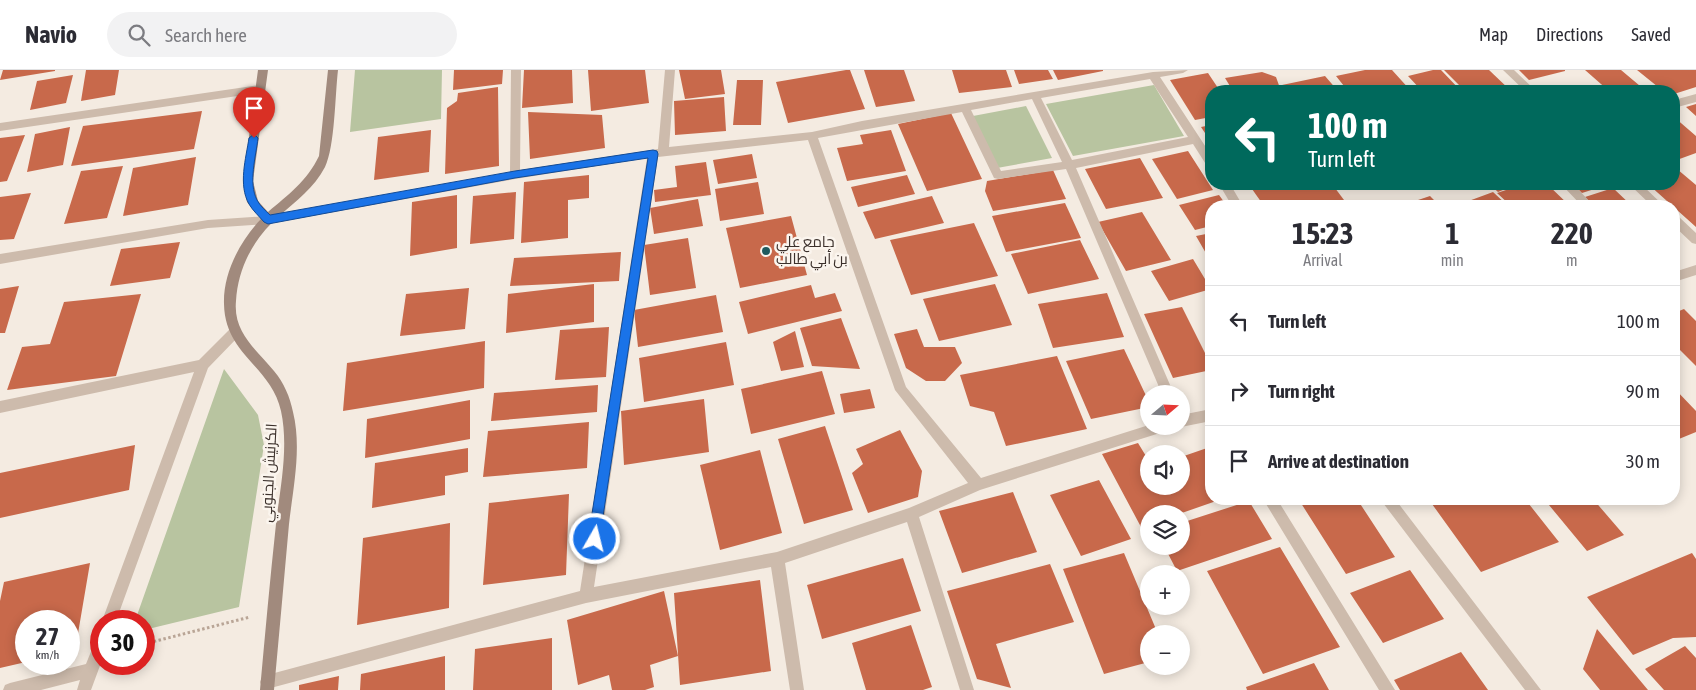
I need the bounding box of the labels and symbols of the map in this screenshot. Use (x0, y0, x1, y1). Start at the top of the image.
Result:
pin (233, 87, 275, 138)
place label: جامع علي بن أبي طالب (776, 233, 848, 271)
marker: جامع علي بن أبي طالب (760, 245, 772, 257)
north arrow (1140, 385, 1190, 435)
street label: الكرنيش الجنوبي (257, 423, 284, 523)
position arrow (568, 512, 620, 564)
speed limit sign: 30 (90, 610, 155, 675)

